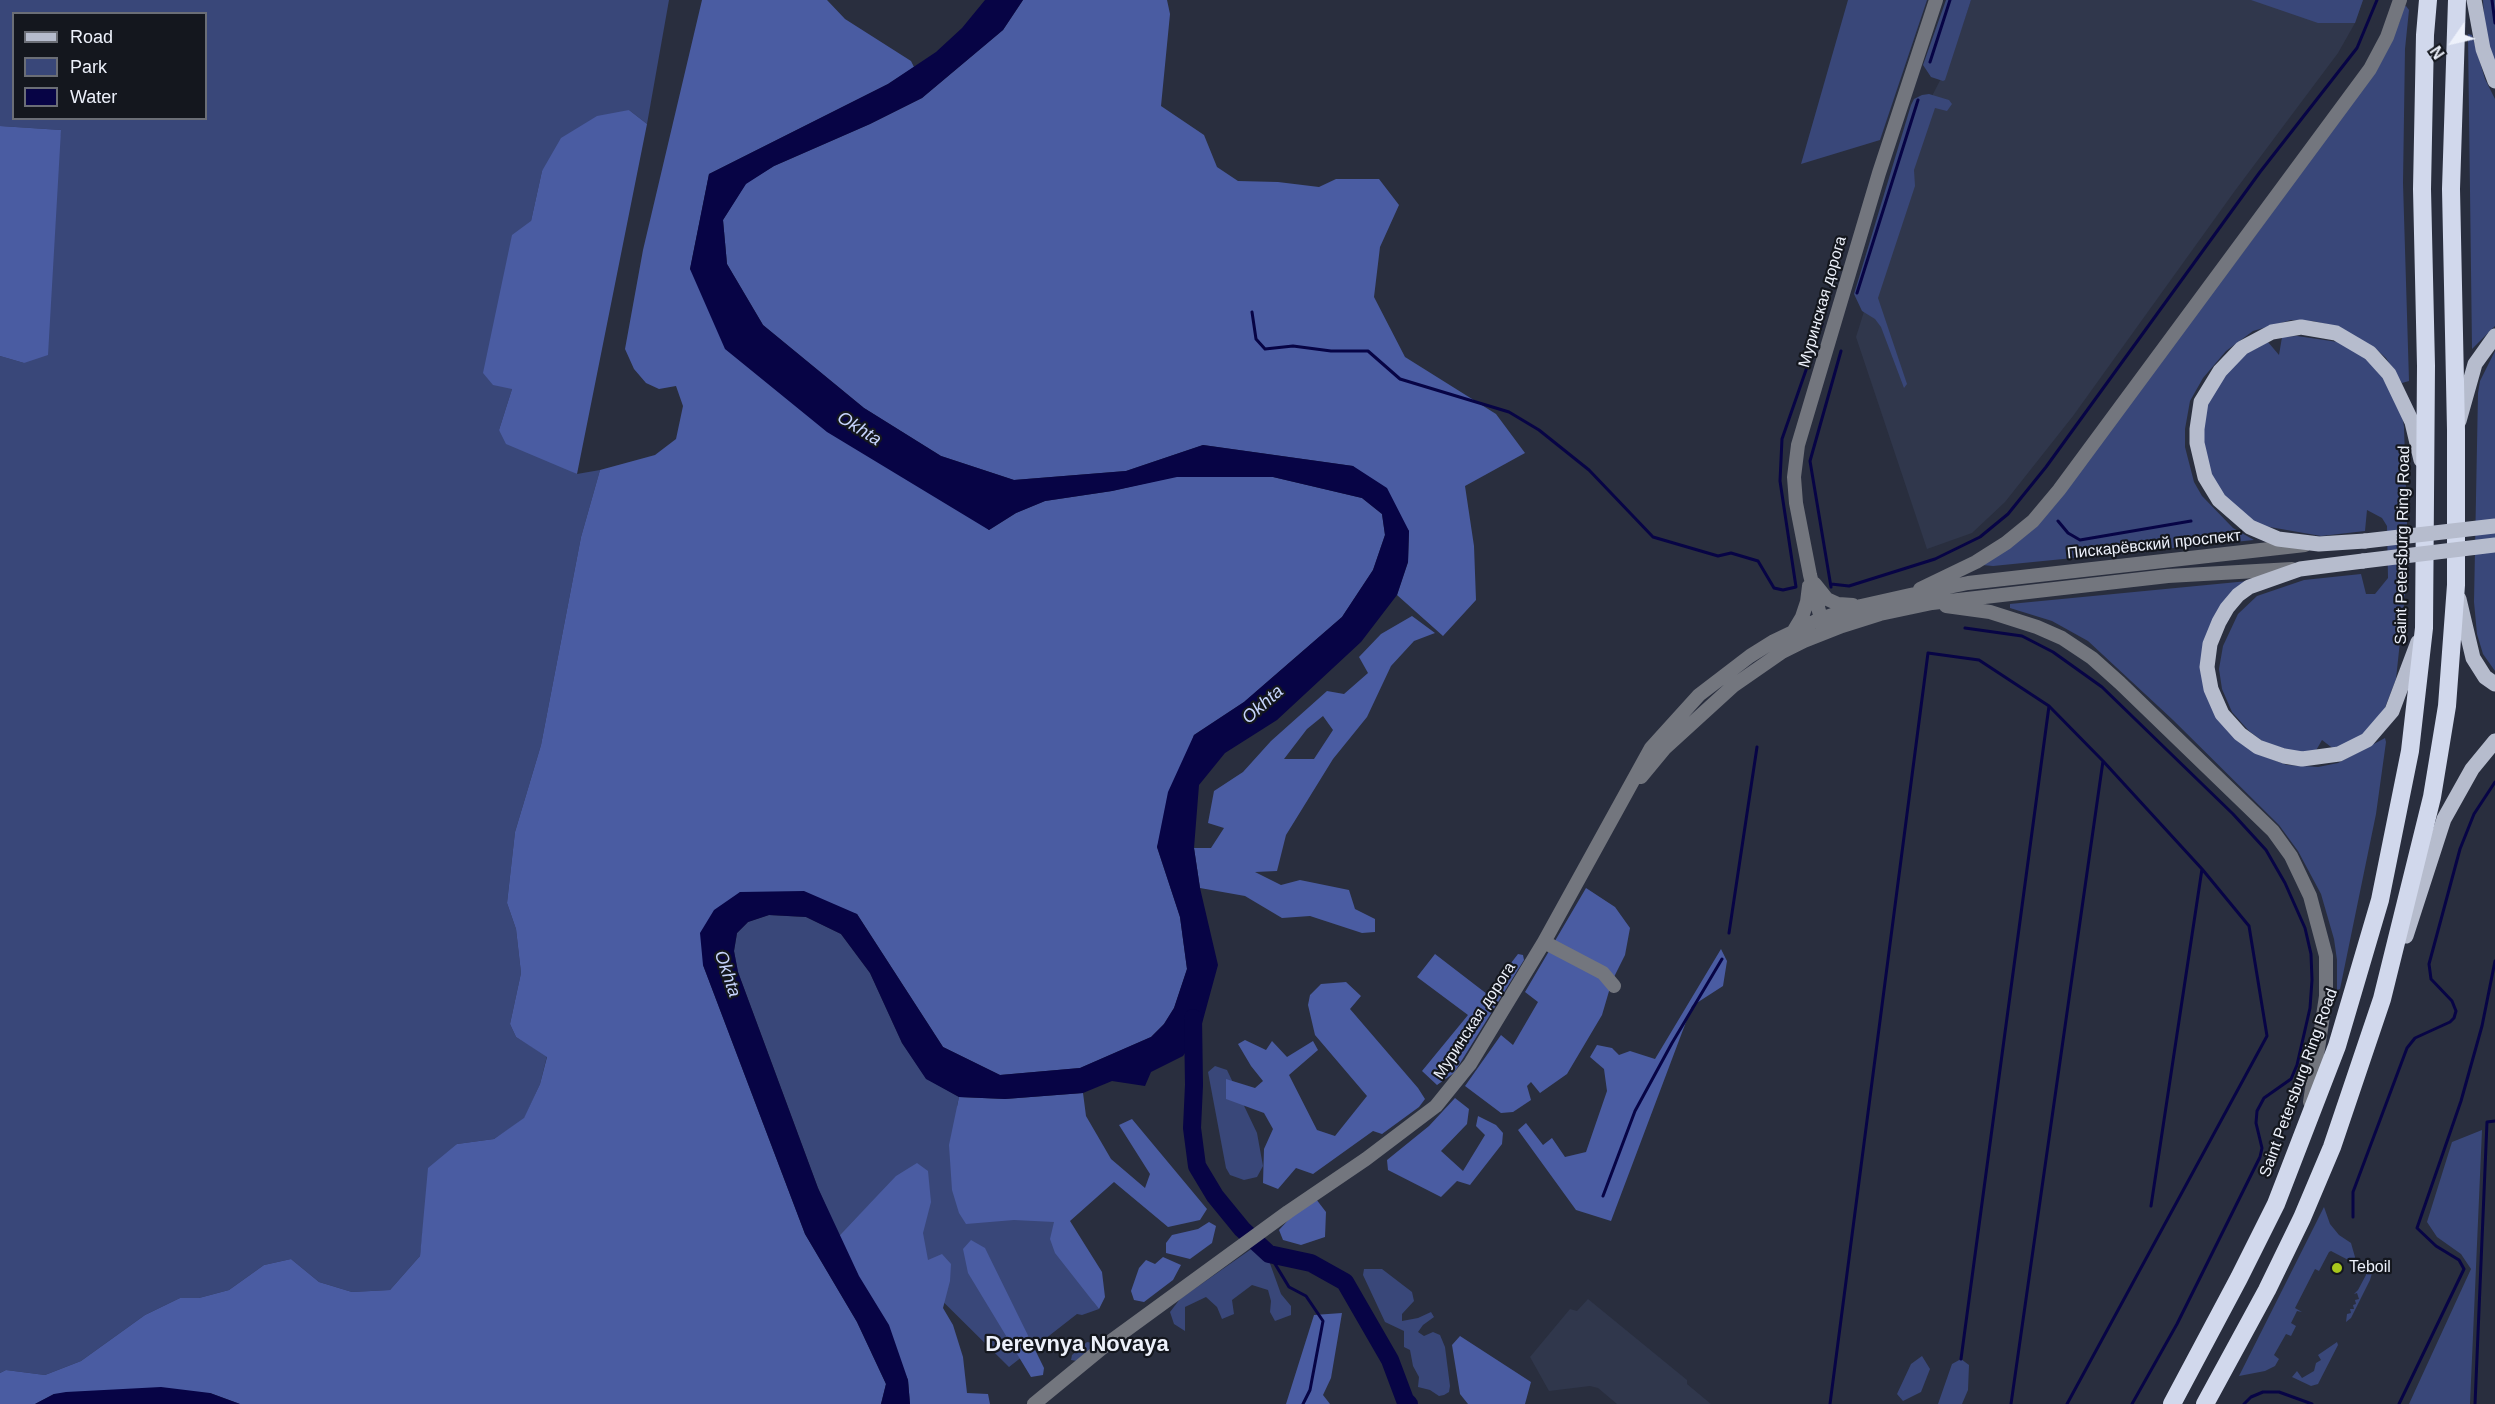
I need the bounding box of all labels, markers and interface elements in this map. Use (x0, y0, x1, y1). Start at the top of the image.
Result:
legend (12, 12, 207, 120)
north arrow (2423, 12, 2483, 72)
text: Road (70, 27, 113, 47)
text: N (2427, 43, 2448, 62)
text: Park (70, 57, 107, 77)
text: Water (70, 87, 117, 107)
street label: Муринская дорога (1795, 234, 1851, 370)
water label: Okhta (833, 407, 885, 451)
street label: Saint Petersburg Ring Road (2392, 445, 2414, 645)
street label: Пискарёвский проспект (2066, 526, 2242, 564)
water label: Okhta (1238, 681, 1288, 729)
water label: Okhta (709, 948, 745, 1000)
street label: Муринская дорога (1430, 959, 1520, 1083)
street label: Saint Petersburg Ring Road (2256, 986, 2342, 1180)
place label: Teboil (2349, 1258, 2391, 1278)
marker: Teboil (2330, 1261, 2344, 1275)
district label: Derevnya Novaya (985, 1332, 1169, 1358)

